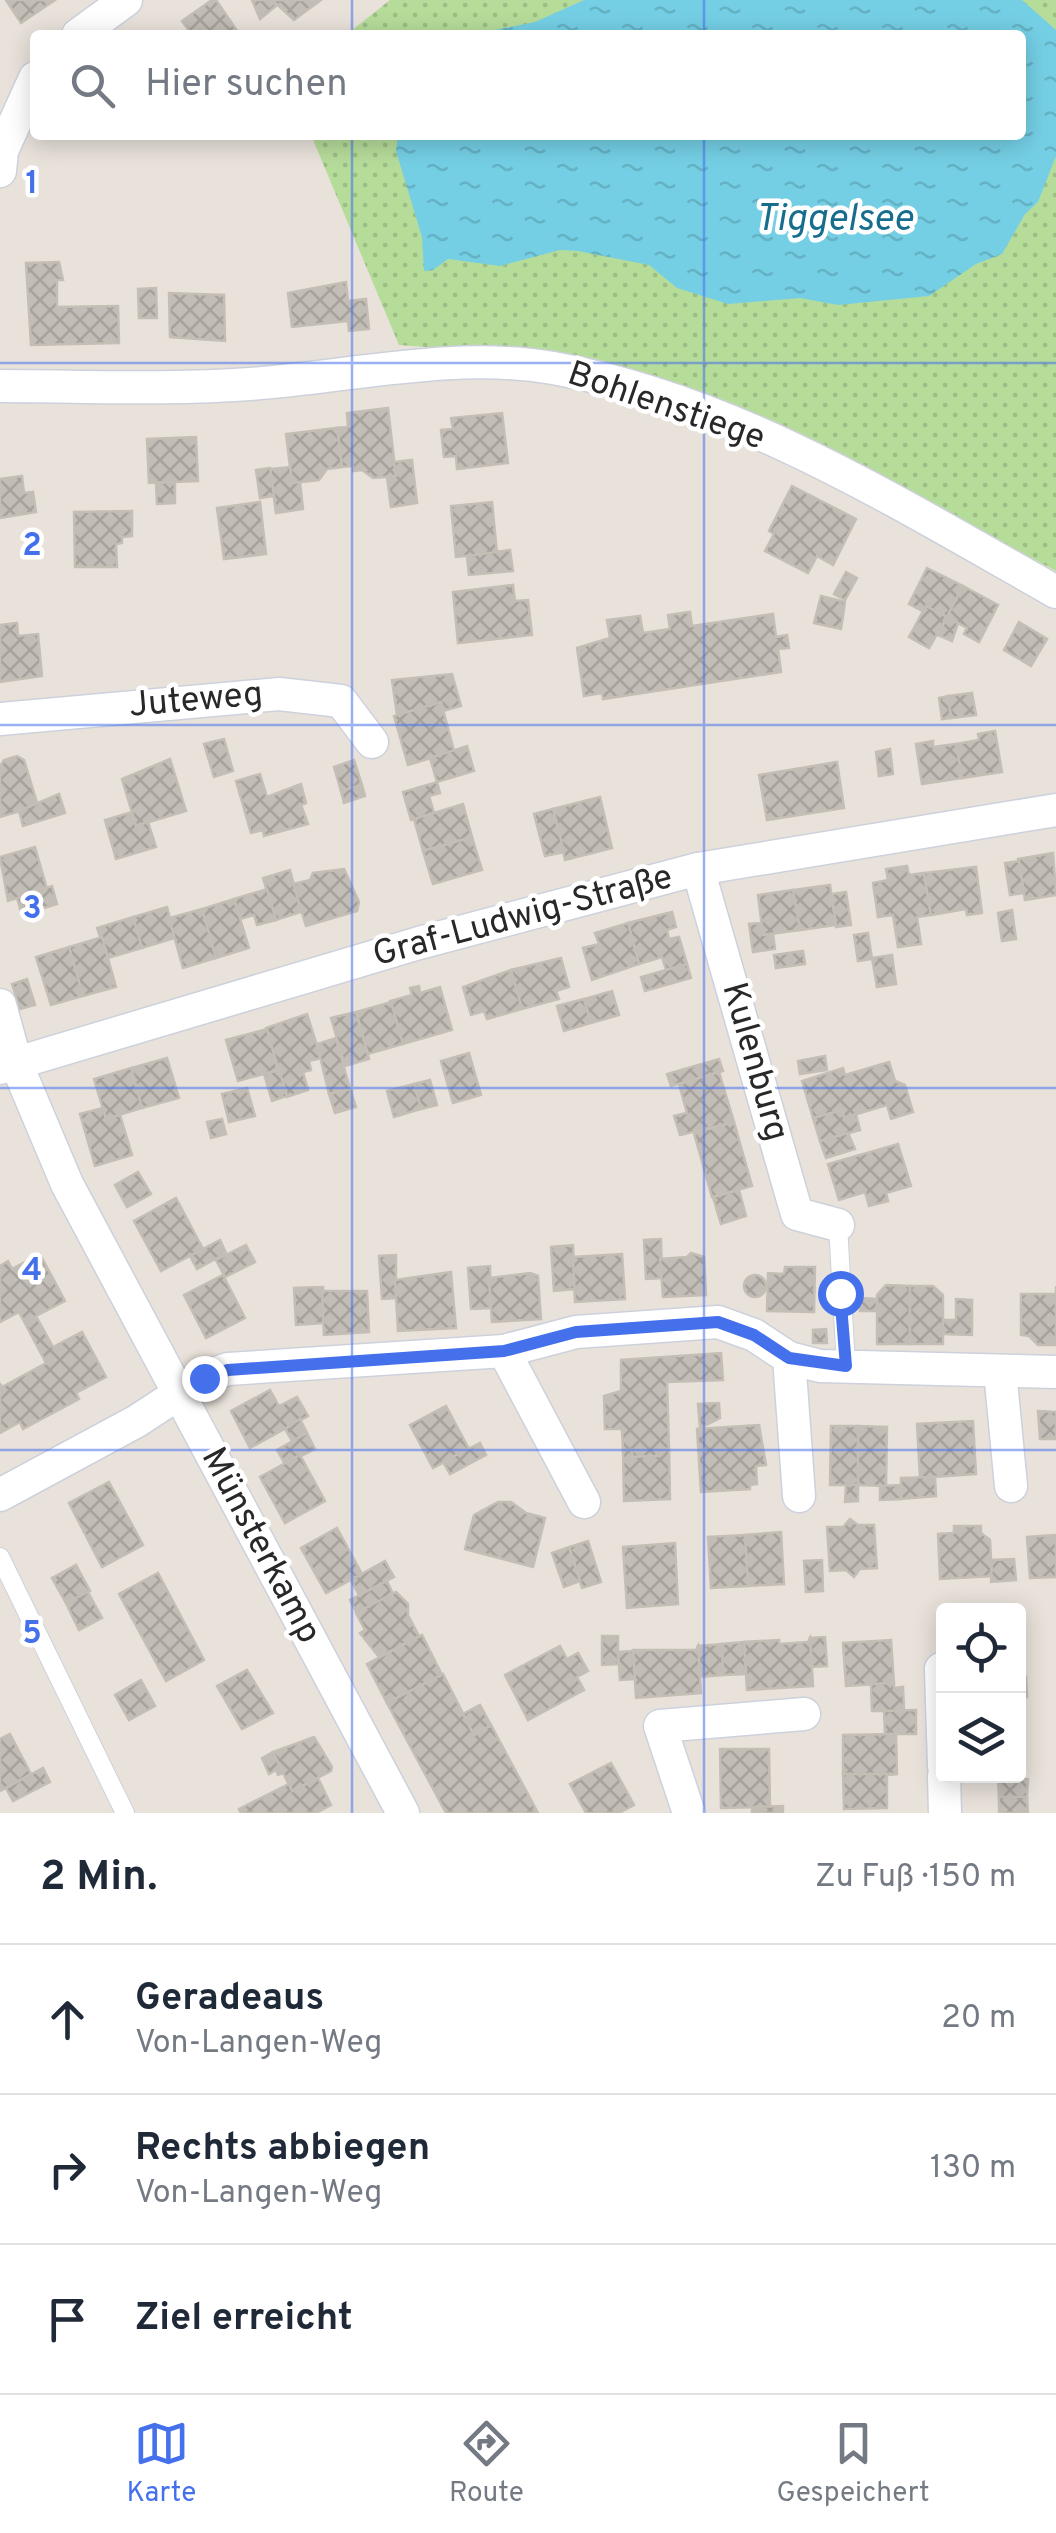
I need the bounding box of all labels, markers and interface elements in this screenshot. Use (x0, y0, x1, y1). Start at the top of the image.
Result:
search box (30, 30, 1026, 140)
icon: search (65, 58, 120, 113)
text: Hier suchen (145, 61, 348, 110)
text: 1 (26, 165, 38, 205)
water label: Tiggelsee (755, 196, 913, 245)
street label: Bohlenstiege (562, 353, 770, 461)
text: 2 (22, 527, 42, 567)
street label: Juteweg (127, 673, 265, 729)
street label: Graf-Ludwig-Straße (368, 856, 678, 978)
text: 3 (22, 890, 42, 930)
street label: Kulenburg (710, 978, 798, 1146)
text: 4 (22, 1252, 42, 1292)
route start (818, 1271, 864, 1317)
route end (182, 1356, 228, 1402)
street label: Münsterkamp (190, 1440, 330, 1652)
map controls (936, 1603, 1026, 1783)
button: locate (936, 1603, 1026, 1693)
text: 5 (22, 1615, 42, 1655)
button: layers (936, 1693, 1026, 1783)
text: 2 Min. (40, 1852, 157, 1905)
text: Zu Fuß · 150 m (815, 1858, 1016, 1898)
text: Geradeaus (135, 1975, 324, 2024)
icon: ahead (40, 1992, 95, 2047)
text: 20 m (941, 1999, 1016, 2039)
text: Von-Langen-Weg (135, 2024, 382, 2064)
text: Rechts abbiegen (135, 2125, 430, 2174)
icon: right (40, 2142, 95, 2197)
text: 130 m (930, 2149, 1016, 2189)
text: Von-Langen-Weg (135, 2174, 382, 2214)
icon: arrive (40, 2292, 95, 2347)
text: Ziel erreicht (135, 2295, 353, 2344)
tab: Karte (126, 2416, 196, 2512)
tab: Route (449, 2416, 524, 2512)
tab: Gespeichert (777, 2416, 930, 2512)

